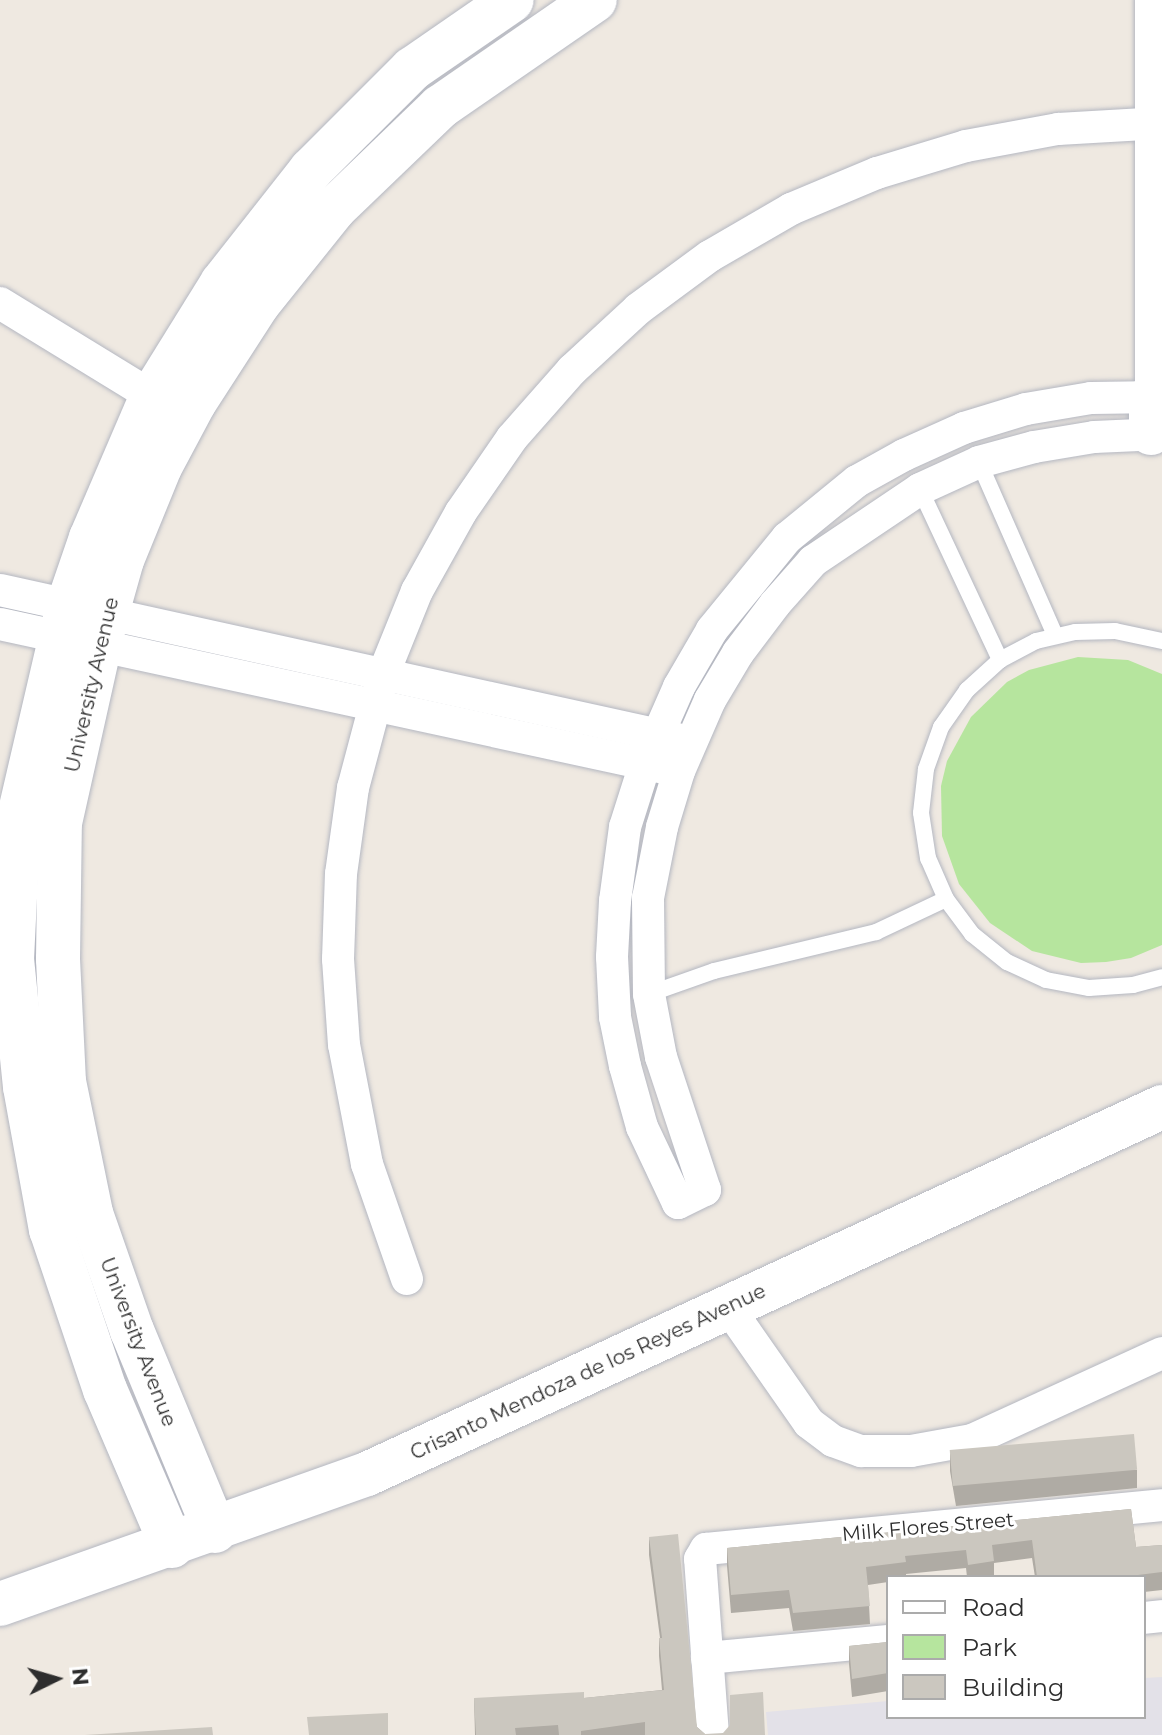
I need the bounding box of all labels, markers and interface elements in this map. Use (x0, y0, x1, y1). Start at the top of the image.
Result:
street label: University Avenue (60, 595, 124, 775)
street label: University Avenue (95, 1254, 181, 1430)
street label: Crisanto Mendoza de los Reyes Avenue (407, 1279, 769, 1465)
street label: Milk Flores Street (841, 1508, 1015, 1546)
legend (886, 1575, 1146, 1719)
text: Road (962, 1593, 1025, 1622)
text: Park (962, 1633, 1017, 1662)
north arrow (16, 1639, 96, 1719)
text: N (66, 1667, 95, 1687)
text: Building (962, 1673, 1065, 1702)

